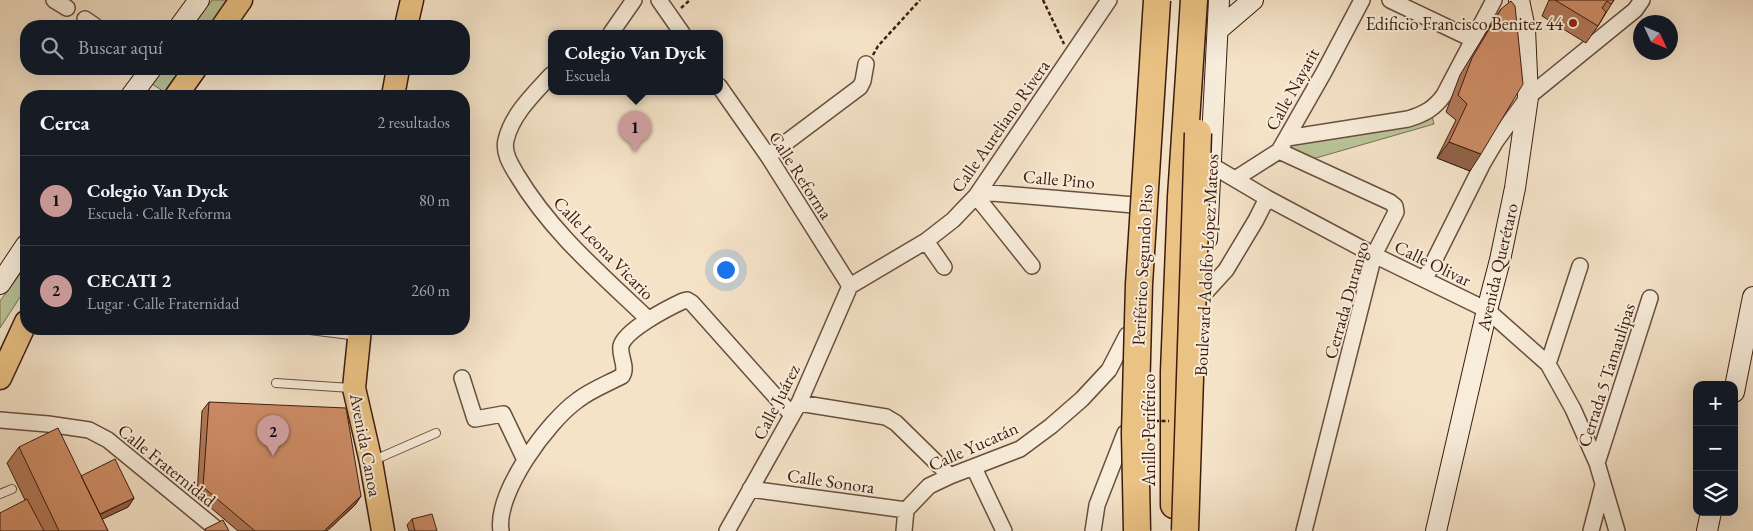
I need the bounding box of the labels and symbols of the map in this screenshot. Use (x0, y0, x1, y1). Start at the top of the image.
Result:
place label: Edificio Francisco Benitez 44 (1365, 12, 1563, 35)
north arrow (1633, 15, 1678, 60)
marker: Edificio Francisco Benitez 44 (1567, 17, 1579, 29)
street label: Calle Nayarit (1260, 43, 1324, 135)
street label: Calle Aureliano Rivera (946, 54, 1055, 197)
pin: 1 (619, 111, 651, 152)
street label: Calle Reforma (764, 127, 838, 224)
street label: Boulevard Adolfo López Mateos (1189, 153, 1223, 377)
street label: Calle Pino (1022, 164, 1096, 194)
street label: Periférico Segundo Piso (1126, 184, 1158, 346)
street label: Calle Leona Vicario (549, 191, 659, 305)
street label: Avenida Querétaro (1471, 201, 1523, 334)
street label: Calle Olivar (1391, 235, 1475, 291)
street label: Cerrada Durango (1318, 238, 1374, 362)
your location (713, 257, 739, 283)
street label: Cerrada 5 Tamaulipas (1572, 300, 1640, 450)
street label: Calle Juárez (747, 360, 805, 444)
street label: Anillo Periférico (1137, 374, 1160, 487)
street label: Avenida Canoa (345, 390, 387, 499)
pin: 2 (257, 415, 289, 456)
street label: Calle Yucatán (925, 416, 1022, 476)
street label: Calle Fraternidad (113, 418, 221, 512)
street label: Calle Sonora (786, 463, 877, 499)

